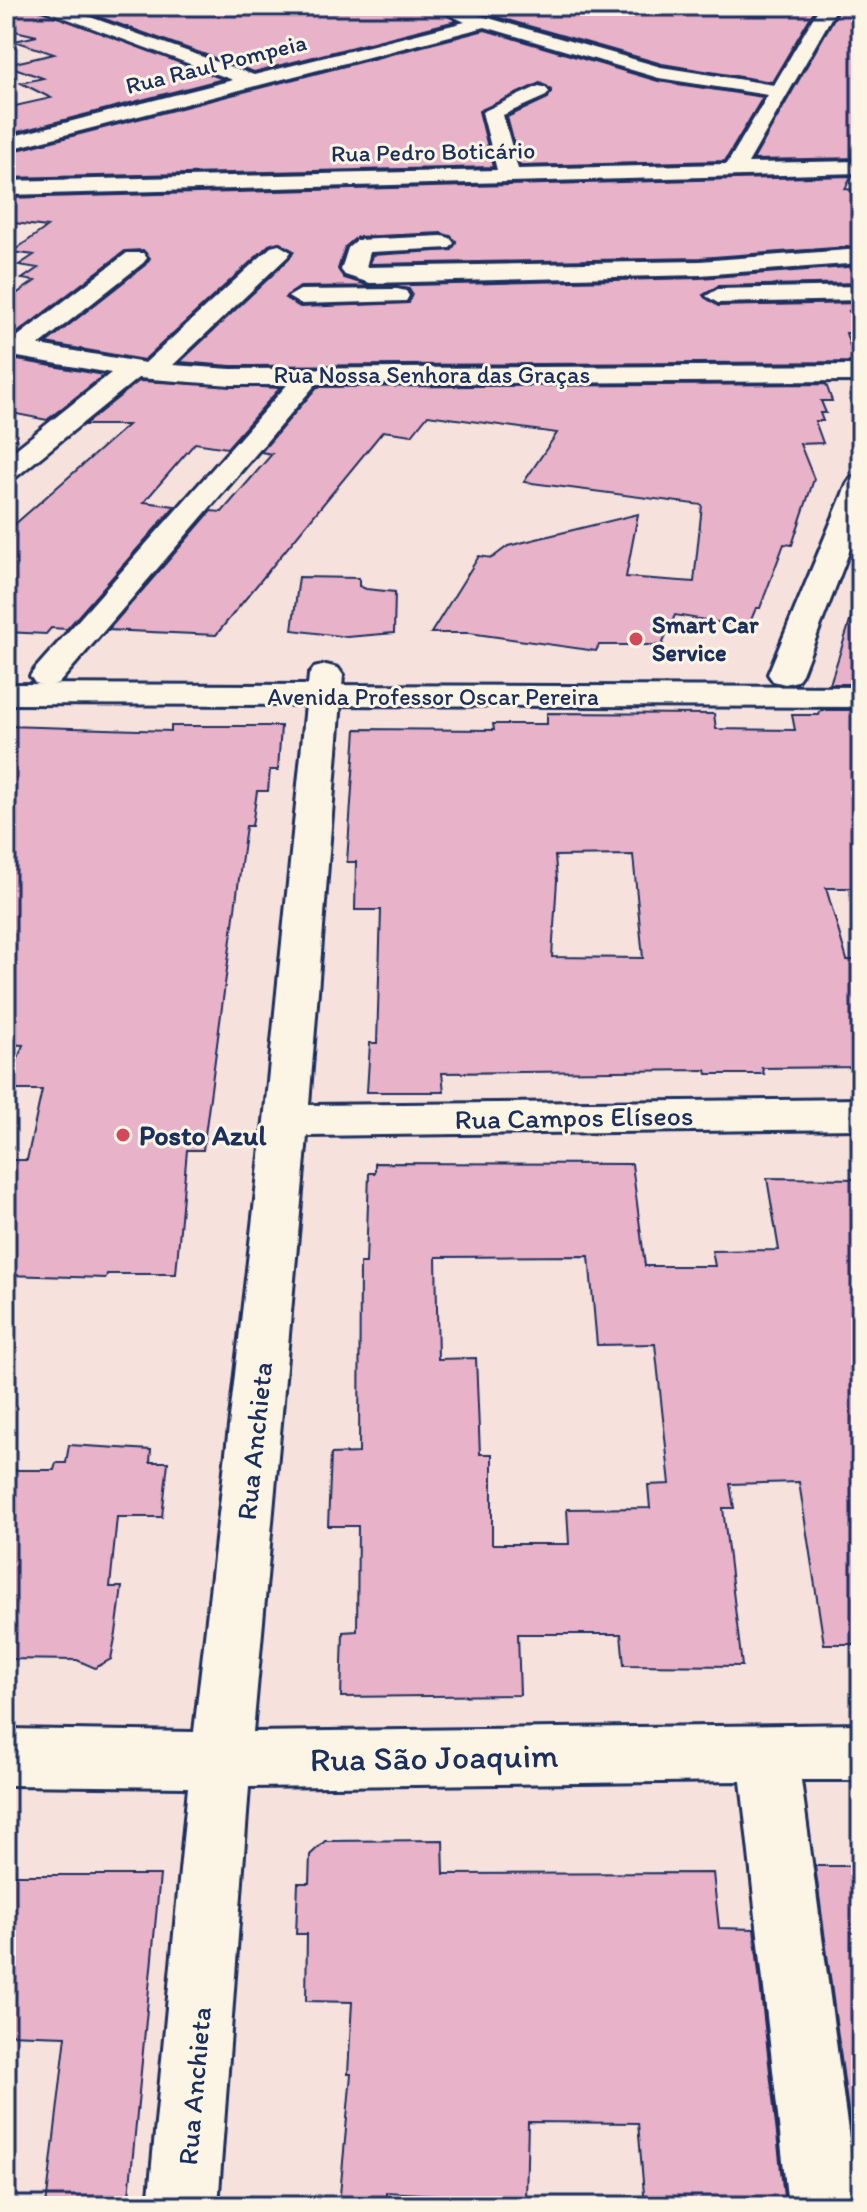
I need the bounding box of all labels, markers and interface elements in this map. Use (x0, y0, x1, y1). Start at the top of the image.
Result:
street label: Rua Raul Pompeia (122, 27, 310, 100)
street label: Rua Pedro Boticário (331, 135, 535, 168)
street label: Rua Nossa Senhora das Graças (274, 360, 590, 389)
place label: Smart Car Service (652, 610, 759, 667)
marker: Smart Car Service (627, 630, 645, 648)
street label: Avenida Professor Oscar Pereira (267, 682, 599, 711)
street label: Rua Campos Elíseos (454, 1098, 694, 1136)
place label: Posto Azul (139, 1118, 266, 1152)
marker: Posto Azul (114, 1126, 132, 1144)
street label: Rua Anchieta (229, 1360, 279, 1522)
street label: Rua São Joaquim (309, 1735, 559, 1780)
street label: Rua Anchieta (170, 2005, 218, 2166)

